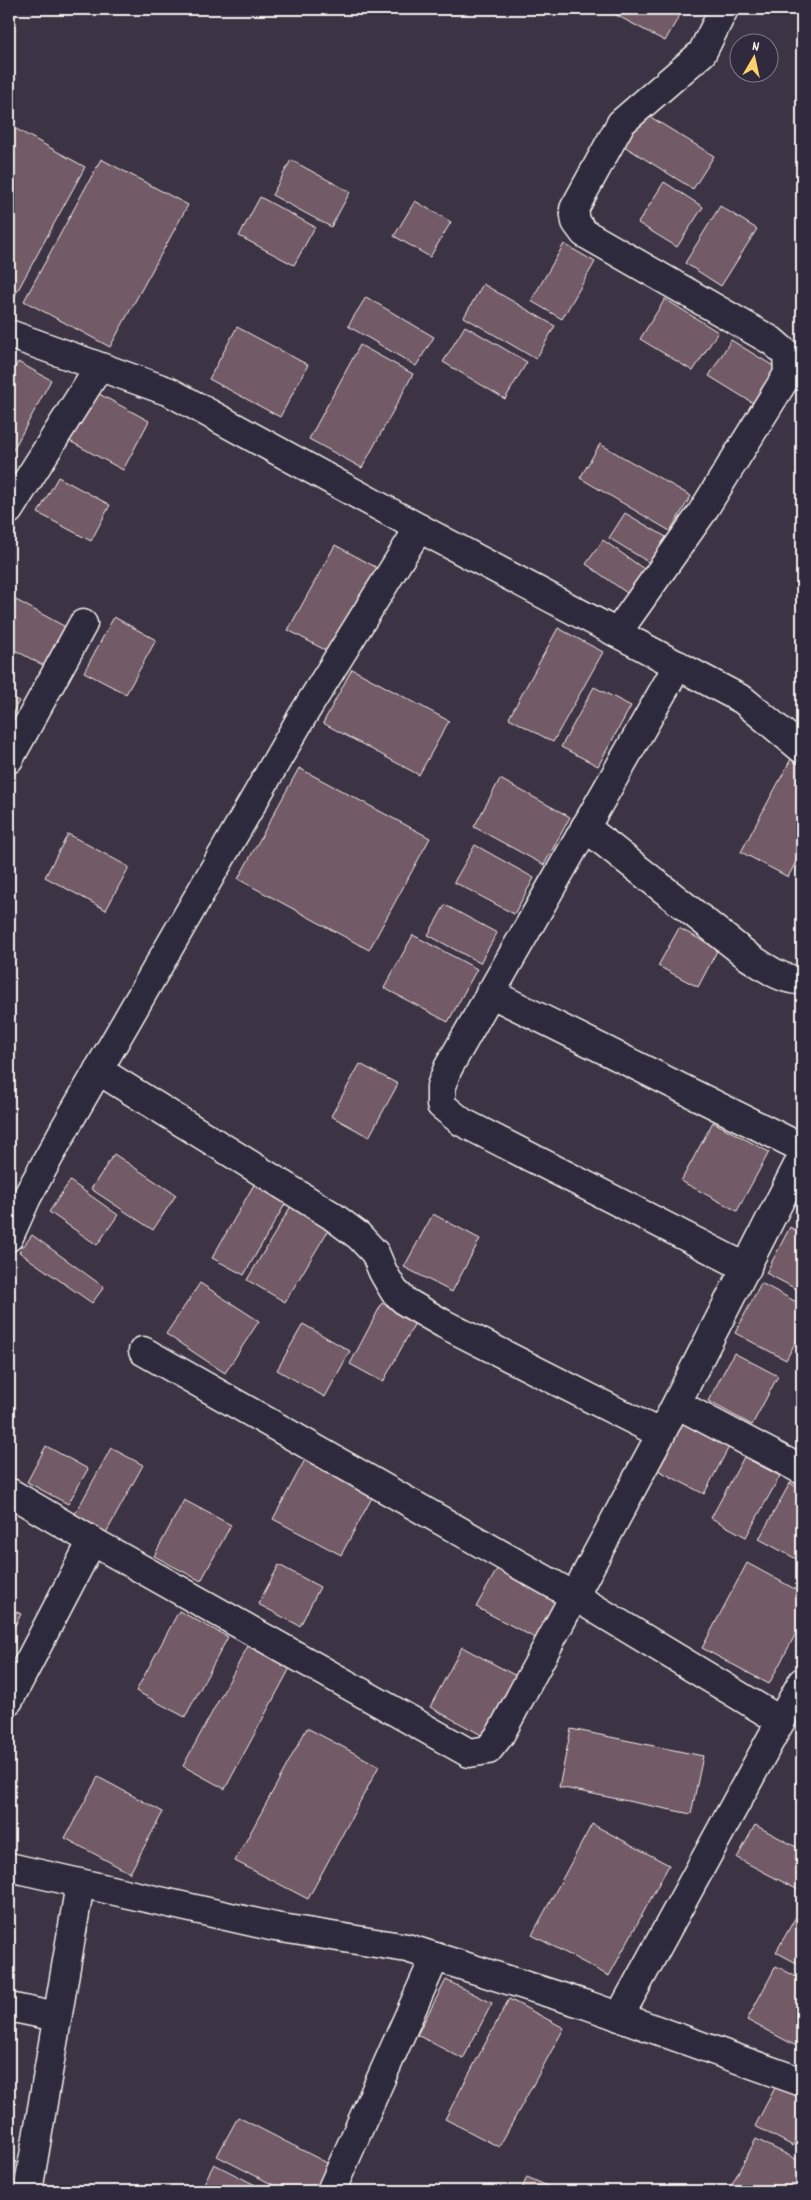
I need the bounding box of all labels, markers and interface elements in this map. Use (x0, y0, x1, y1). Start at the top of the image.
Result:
north arrow (728, 32, 778, 82)
text: N (751, 37, 761, 58)

